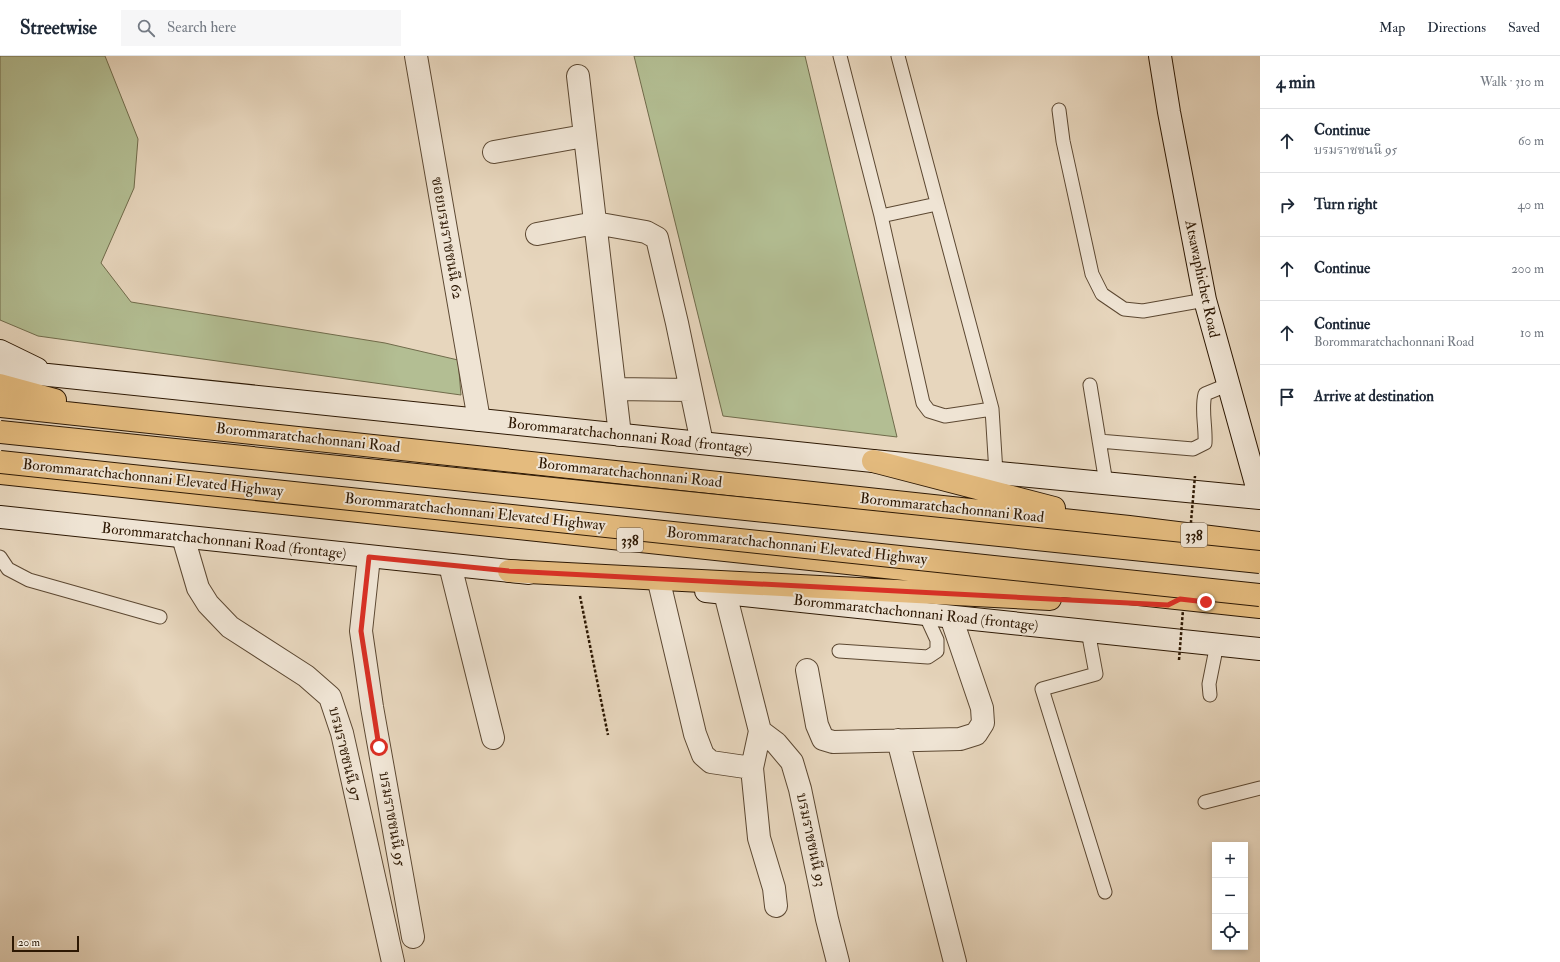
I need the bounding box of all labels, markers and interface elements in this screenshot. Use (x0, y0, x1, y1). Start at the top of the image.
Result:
search box (121, 10, 401, 46)
text: Streetwise (20, 16, 97, 40)
icon: search (135, 17, 157, 39)
text: Search here (167, 18, 236, 37)
text: Map (1379, 19, 1405, 36)
text: Directions (1427, 19, 1486, 36)
text: Saved (1508, 19, 1540, 36)
text: 4 min (1276, 72, 1315, 93)
text: Walk · 310 m (1480, 74, 1544, 90)
text: Continue (1314, 121, 1370, 140)
icon: ahead (1276, 130, 1298, 152)
text: 60 m (1518, 133, 1544, 149)
text: บรมราชชนนี 95 (1314, 142, 1397, 158)
street label: ซอยบรมราชชนนี 62 (427, 175, 467, 301)
icon: right (1276, 194, 1298, 216)
text: Turn right (1314, 195, 1377, 214)
text: 40 m (1518, 197, 1544, 213)
street label: Atsawaphichet Road (1179, 217, 1224, 340)
icon: ahead (1276, 258, 1298, 280)
text: Continue (1314, 259, 1370, 278)
text: 200 m (1511, 261, 1544, 277)
text: Continue (1314, 315, 1370, 334)
icon: ahead (1276, 322, 1298, 344)
text: 10 m (1520, 325, 1544, 341)
text: Borommaratchachonnani Road (1314, 334, 1474, 350)
icon: arrive (1276, 386, 1298, 408)
text: Arrive at destination (1314, 387, 1434, 406)
street label: Borommaratchachonnani Road (frontage) (507, 414, 753, 458)
street label: Borommaratchachonnani Road (215, 419, 402, 457)
street label: Borommaratchachonnani Road (537, 454, 724, 492)
street label: Borommaratchachonnani Elevated Highway (22, 455, 285, 501)
street label: Borommaratchachonnani Elevated Highway (344, 489, 607, 535)
street label: Borommaratchachonnani Road (859, 489, 1046, 527)
street label: Borommaratchachonnani Road (frontage) (101, 519, 347, 563)
street label: Borommaratchachonnani Elevated Highway (666, 523, 929, 569)
road number: 338 (1181, 523, 1207, 547)
road number: 338 (617, 528, 643, 552)
street label: Borommaratchachonnani Road (frontage) (793, 591, 1039, 635)
route end (1197, 593, 1215, 611)
street label: บรมราชชนนี 97 (324, 705, 366, 803)
route start (370, 738, 388, 756)
street label: บรมราชชนนี 95 (374, 770, 410, 868)
street label: บรมราชชนนี 93 (792, 791, 830, 889)
map controls (1212, 842, 1248, 950)
button: + (1212, 842, 1248, 878)
button: − (1212, 878, 1248, 914)
button: locate (1212, 914, 1248, 950)
scale bar (12, 934, 79, 953)
text: 20 m (18, 936, 40, 949)

